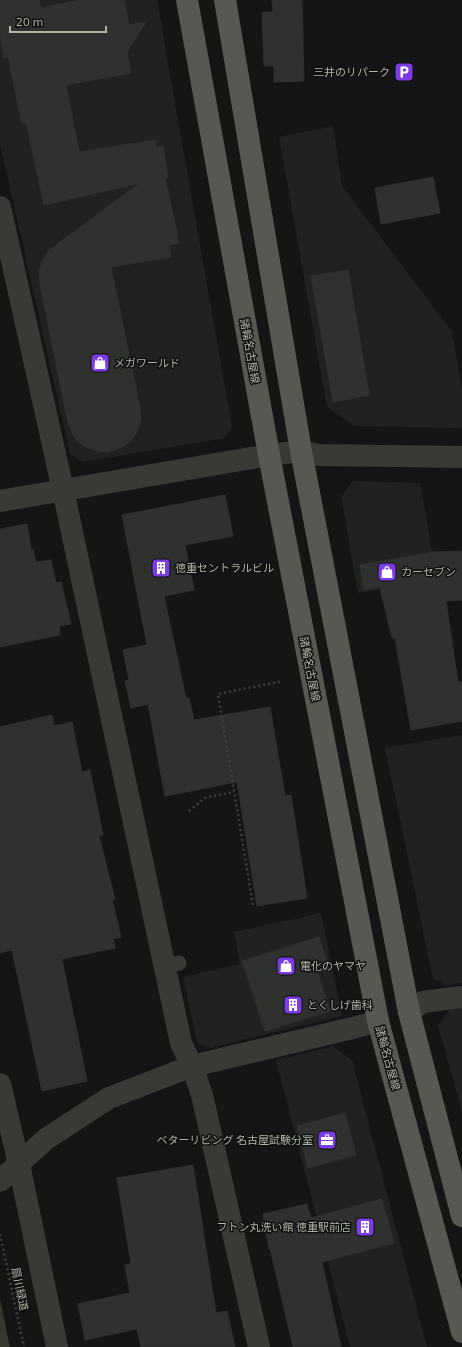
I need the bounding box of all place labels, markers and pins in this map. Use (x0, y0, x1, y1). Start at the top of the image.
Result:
parking icon: 三井のリパーク (393, 61, 415, 83)
place label: 三井のリパーク (313, 65, 390, 78)
shop icon: メガワールド (89, 352, 111, 374)
place label: メガワールド (114, 356, 180, 369)
building icon: 徳重セントラルビル (150, 557, 172, 579)
place label: 徳重セントラルビル (175, 561, 274, 574)
shop icon: カーセブン (376, 561, 398, 583)
place label: カーセブン (401, 565, 456, 578)
shop icon: 電化のヤマヤ (275, 955, 297, 977)
place label: 電化のヤマヤ (300, 959, 366, 972)
building icon: とくしげ歯科 (282, 994, 304, 1016)
place label: とくしげ歯科 (307, 998, 373, 1011)
office icon: ベターリビング 名古屋試験分室 (316, 1129, 338, 1151)
place label: ベターリビング 名古屋試験分室 (157, 1133, 313, 1146)
building icon: フトン丸洗い館 徳重駅前店 (354, 1216, 376, 1238)
place label: フトン丸洗い館 徳重駅前店 (217, 1220, 351, 1233)

